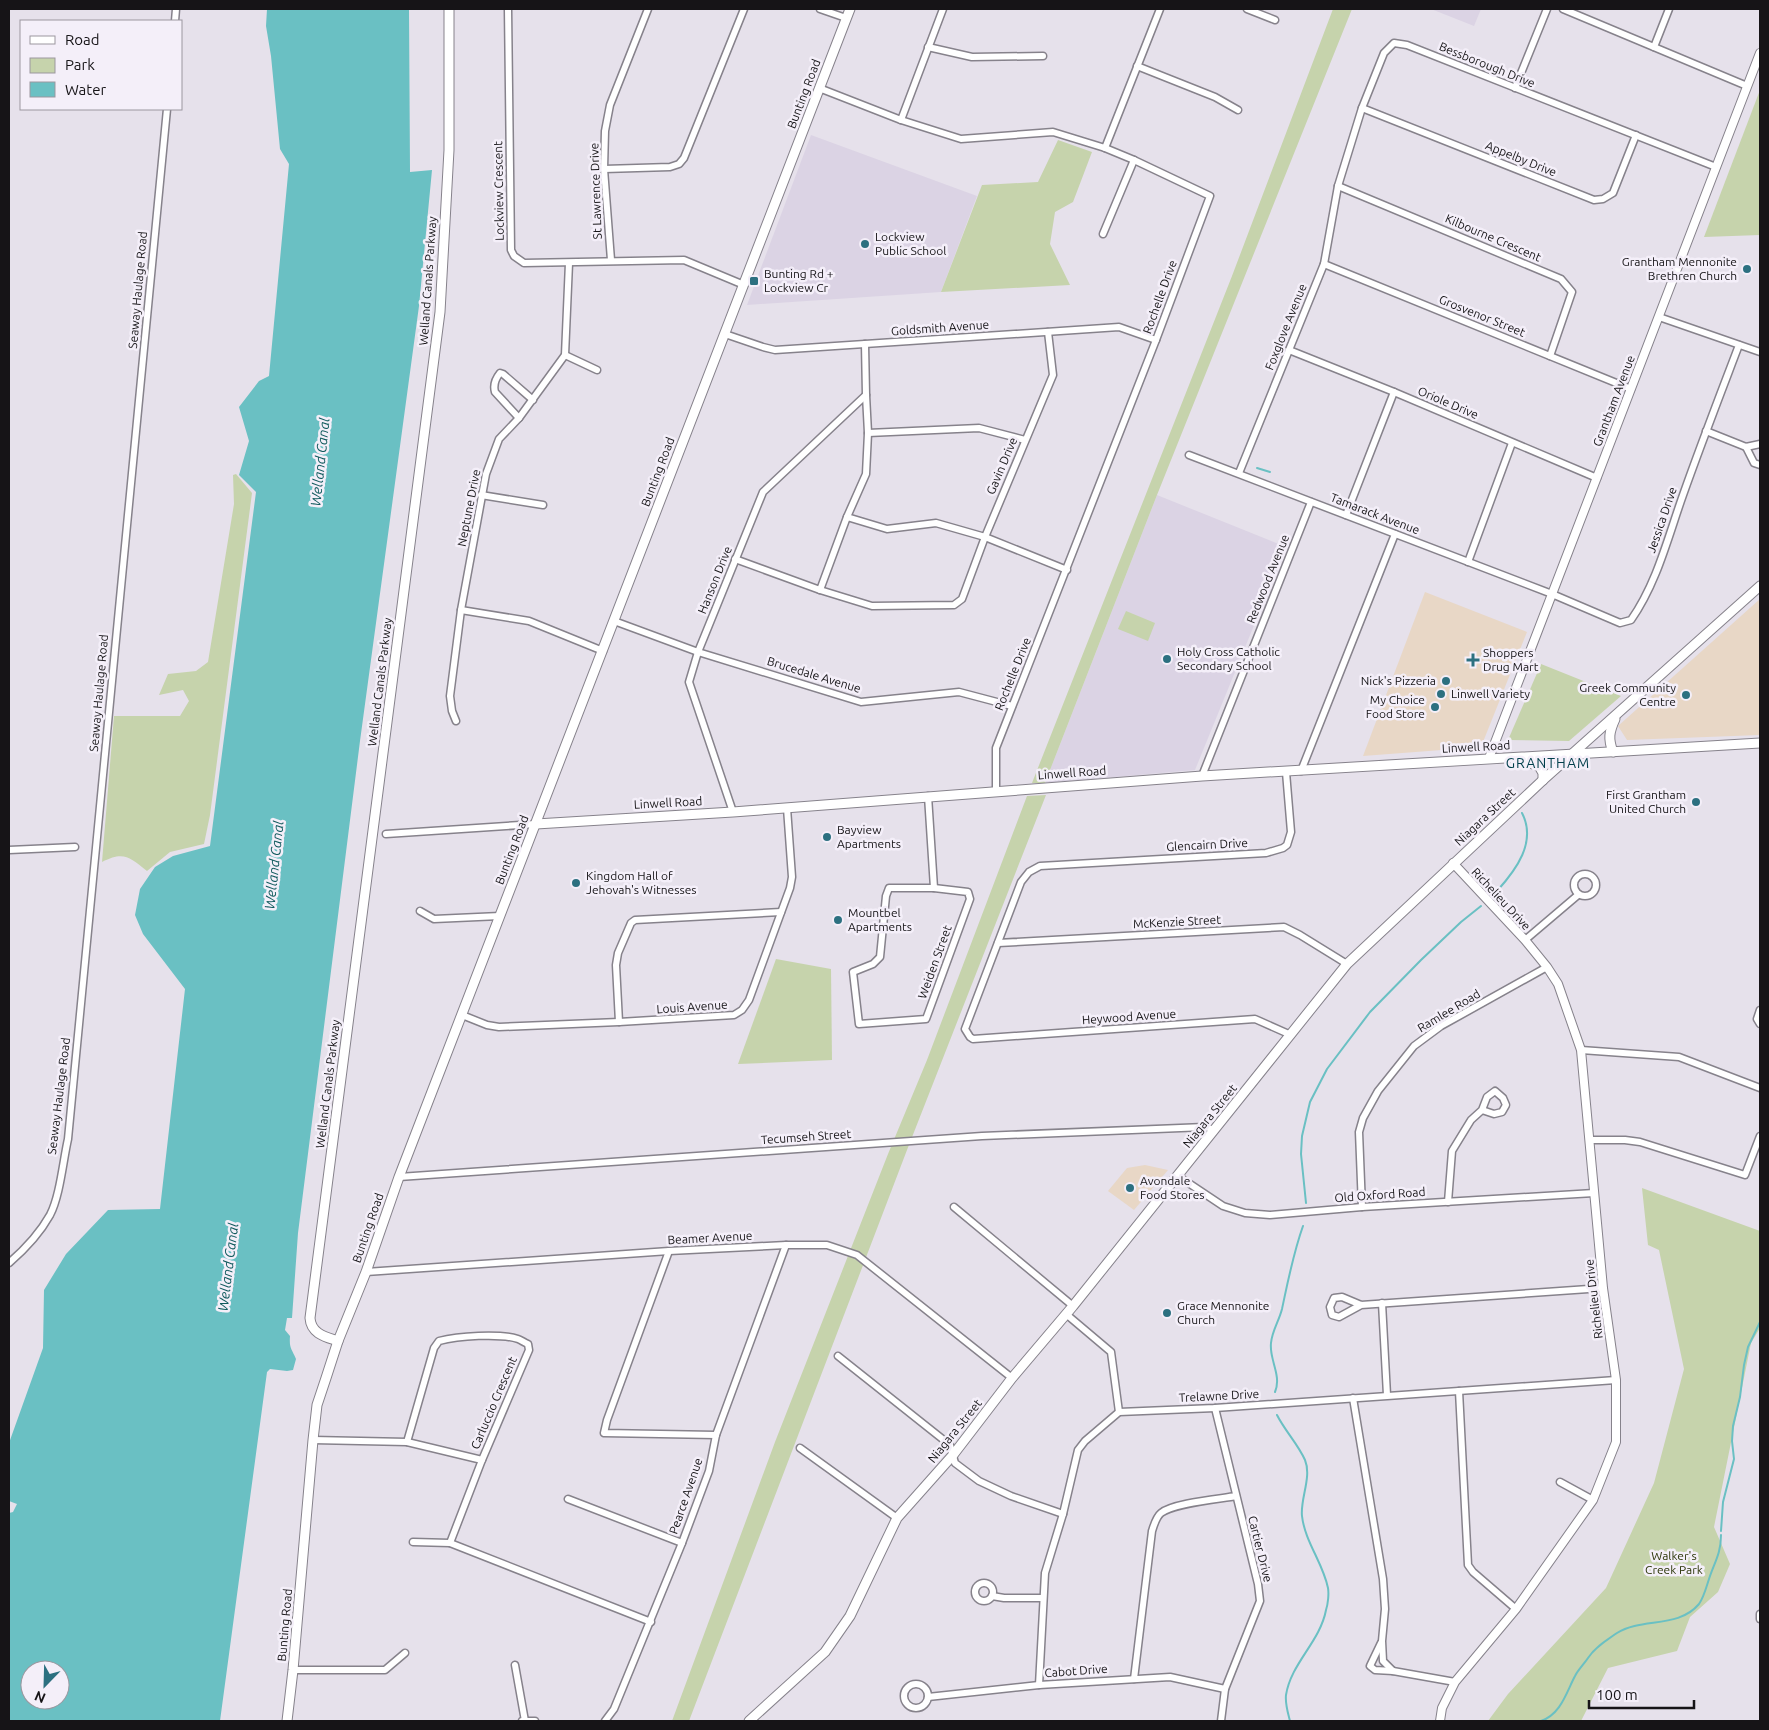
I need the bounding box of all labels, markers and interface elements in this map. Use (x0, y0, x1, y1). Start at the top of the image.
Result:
legend (20, 20, 182, 110)
text: Road (65, 31, 100, 48)
street label: Bessborough Drive (1437, 39, 1537, 90)
text: Park (65, 56, 95, 73)
street label: Bunting Road (784, 57, 823, 130)
text: Water (65, 81, 106, 98)
street label: Appelby Drive (1484, 138, 1559, 179)
street label: Lockview Crescent (491, 141, 506, 241)
street label: St Lawrence Drive (587, 142, 604, 240)
street label: Kilbourne Crescent (1443, 211, 1543, 264)
street label: Welland Canals Parkway (417, 216, 439, 346)
place label: Lockview Public School (875, 230, 946, 257)
street label: Seaway Haulage Road (126, 231, 149, 349)
marker: Lockview Public School (859, 238, 871, 250)
place label: Grantham Mennonite Brethren Church (1622, 255, 1737, 282)
street label: Rochelle Drive (1140, 258, 1179, 335)
marker: Grantham Mennonite Brethren Church (1741, 263, 1753, 275)
place label: Bunting Rd + Lockview Cr (764, 267, 834, 294)
marker: Bunting Rd + Lockview Cr (748, 275, 760, 287)
street label: Foxglove Avenue (1262, 282, 1309, 372)
street label: Grosvenor Street (1437, 292, 1527, 339)
street label: Goldsmith Avenue (890, 318, 989, 337)
street label: Grantham Avenue (1590, 353, 1637, 448)
street label: Oriole Drive (1416, 384, 1481, 421)
water label: Welland Canal (307, 417, 333, 507)
street label: Bunting Road (638, 435, 677, 508)
street label: Gavin Drive (984, 435, 1019, 496)
street label: Neptune Drive (455, 468, 482, 548)
street label: Jessica Drive (1644, 485, 1679, 554)
street label: Tamarack Avenue (1329, 491, 1422, 537)
street label: Redwood Avenue (1244, 533, 1291, 625)
street label: Hanson Drive (695, 544, 734, 615)
street label: Welland Canals Parkway (365, 617, 394, 747)
street label: Seaway Haulage Road (87, 634, 110, 752)
street label: Rochelle Drive (992, 635, 1033, 712)
place label: Holy Cross Catholic Secondary School (1177, 645, 1280, 672)
place label: Shoppers Drug Mart (1483, 646, 1539, 673)
marker: Holy Cross Catholic Secondary School (1161, 653, 1173, 665)
street label: Brucedale Avenue (766, 654, 863, 695)
marker: Shoppers Drug Mart (1467, 654, 1479, 666)
place label: Nick's Pizzeria (1361, 674, 1436, 687)
marker: Nick's Pizzeria (1440, 675, 1452, 687)
place label: Greek Community Centre (1579, 681, 1676, 708)
place label: Linwell Variety (1451, 687, 1530, 700)
marker: Linwell Variety (1435, 688, 1447, 700)
marker: Greek Community Centre (1680, 689, 1692, 701)
place label: My Choice Food Store (1366, 693, 1425, 720)
marker: My Choice Food Store (1429, 701, 1441, 713)
street label: Linwell Road (1441, 738, 1511, 755)
district label: GRANTHAM (1506, 755, 1590, 771)
street label: Linwell Road (1037, 764, 1107, 781)
street label: Niagara Street (1452, 785, 1518, 848)
place label: First Grantham United Church (1606, 788, 1686, 815)
street label: Linwell Road (633, 794, 703, 811)
marker: First Grantham United Church (1690, 796, 1702, 808)
street label: Bunting Road (492, 813, 531, 886)
water label: Welland Canal (261, 820, 287, 910)
place label: Bayview Apartments (837, 823, 901, 850)
marker: Bayview Apartments (821, 831, 833, 843)
street label: Glencairn Drive (1166, 836, 1248, 853)
street label: Richelieu Drive (1469, 865, 1533, 932)
place label: Kingdom Hall of Jehovah's Witnesses (586, 869, 697, 896)
marker: Kingdom Hall of Jehovah's Witnesses (570, 877, 582, 889)
place label: Mountbel Apartments (848, 906, 912, 933)
street label: McKenzie Street (1133, 913, 1222, 930)
marker: Mountbel Apartments (832, 914, 844, 926)
street label: Weiden Street (915, 923, 954, 1000)
street label: Ramlee Road (1415, 987, 1482, 1034)
street label: Louis Avenue (656, 998, 728, 1015)
street label: Heywood Avenue (1081, 1007, 1177, 1026)
street label: Welland Canals Parkway (313, 1019, 342, 1149)
street label: Seaway Haulage Road (45, 1037, 72, 1155)
street label: Niagara Street (1180, 1081, 1239, 1150)
street label: Tecumseh Street (760, 1127, 852, 1146)
place label: Avondale Food Stores (1140, 1174, 1204, 1201)
marker: Avondale Food Stores (1124, 1182, 1136, 1194)
street label: Old Oxford Road (1334, 1185, 1426, 1204)
street label: Bunting Road (349, 1191, 386, 1265)
water label: Welland Canal (215, 1222, 241, 1312)
street label: Beamer Avenue (667, 1229, 753, 1246)
street label: Richelieu Drive (1582, 1259, 1605, 1340)
place label: Grace Mennonite Church (1177, 1299, 1269, 1326)
marker: Grace Mennonite Church (1161, 1307, 1173, 1319)
street label: Carluccio Crescent (468, 1354, 519, 1451)
street label: Trelawne Drive (1178, 1387, 1260, 1404)
street label: Niagara Street (925, 1396, 984, 1465)
street label: Pearce Avenue (666, 1456, 705, 1536)
street label: Cartier Drive (1246, 1514, 1275, 1583)
park label: Walker's Creek Park (1645, 1549, 1703, 1576)
street label: Bunting Road (275, 1588, 294, 1662)
north arrow (20, 1660, 70, 1710)
street label: Cabot Drive (1044, 1662, 1108, 1679)
scale bar (1589, 1678, 1694, 1710)
text: 100 m (1596, 1686, 1638, 1703)
text: N (32, 1688, 48, 1706)

